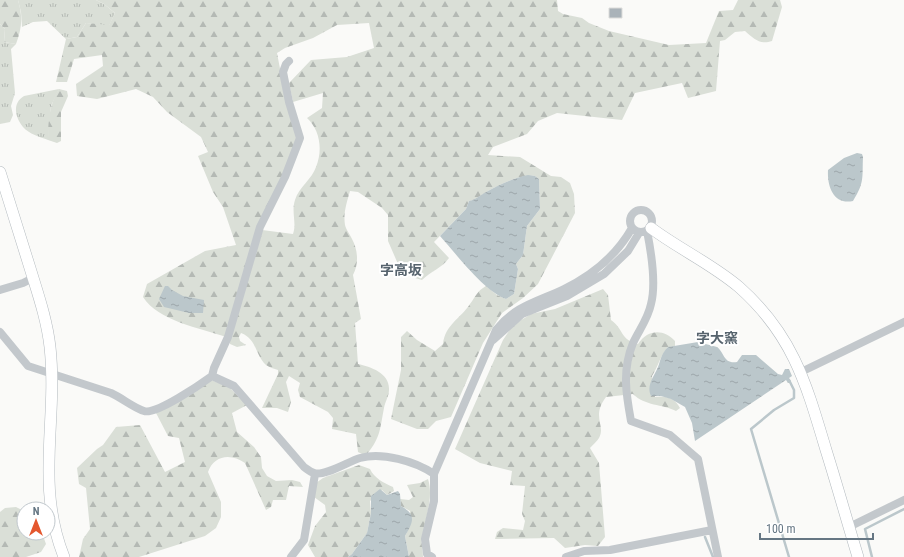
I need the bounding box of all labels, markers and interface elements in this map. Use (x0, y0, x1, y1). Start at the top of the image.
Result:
district label: 字高坂 (380, 262, 422, 278)
district label: 字大窯 (696, 330, 738, 346)
north arrow (16, 501, 56, 541)
text: N (33, 505, 40, 518)
scale bar (760, 515, 873, 541)
text: 100 m (766, 522, 796, 536)

